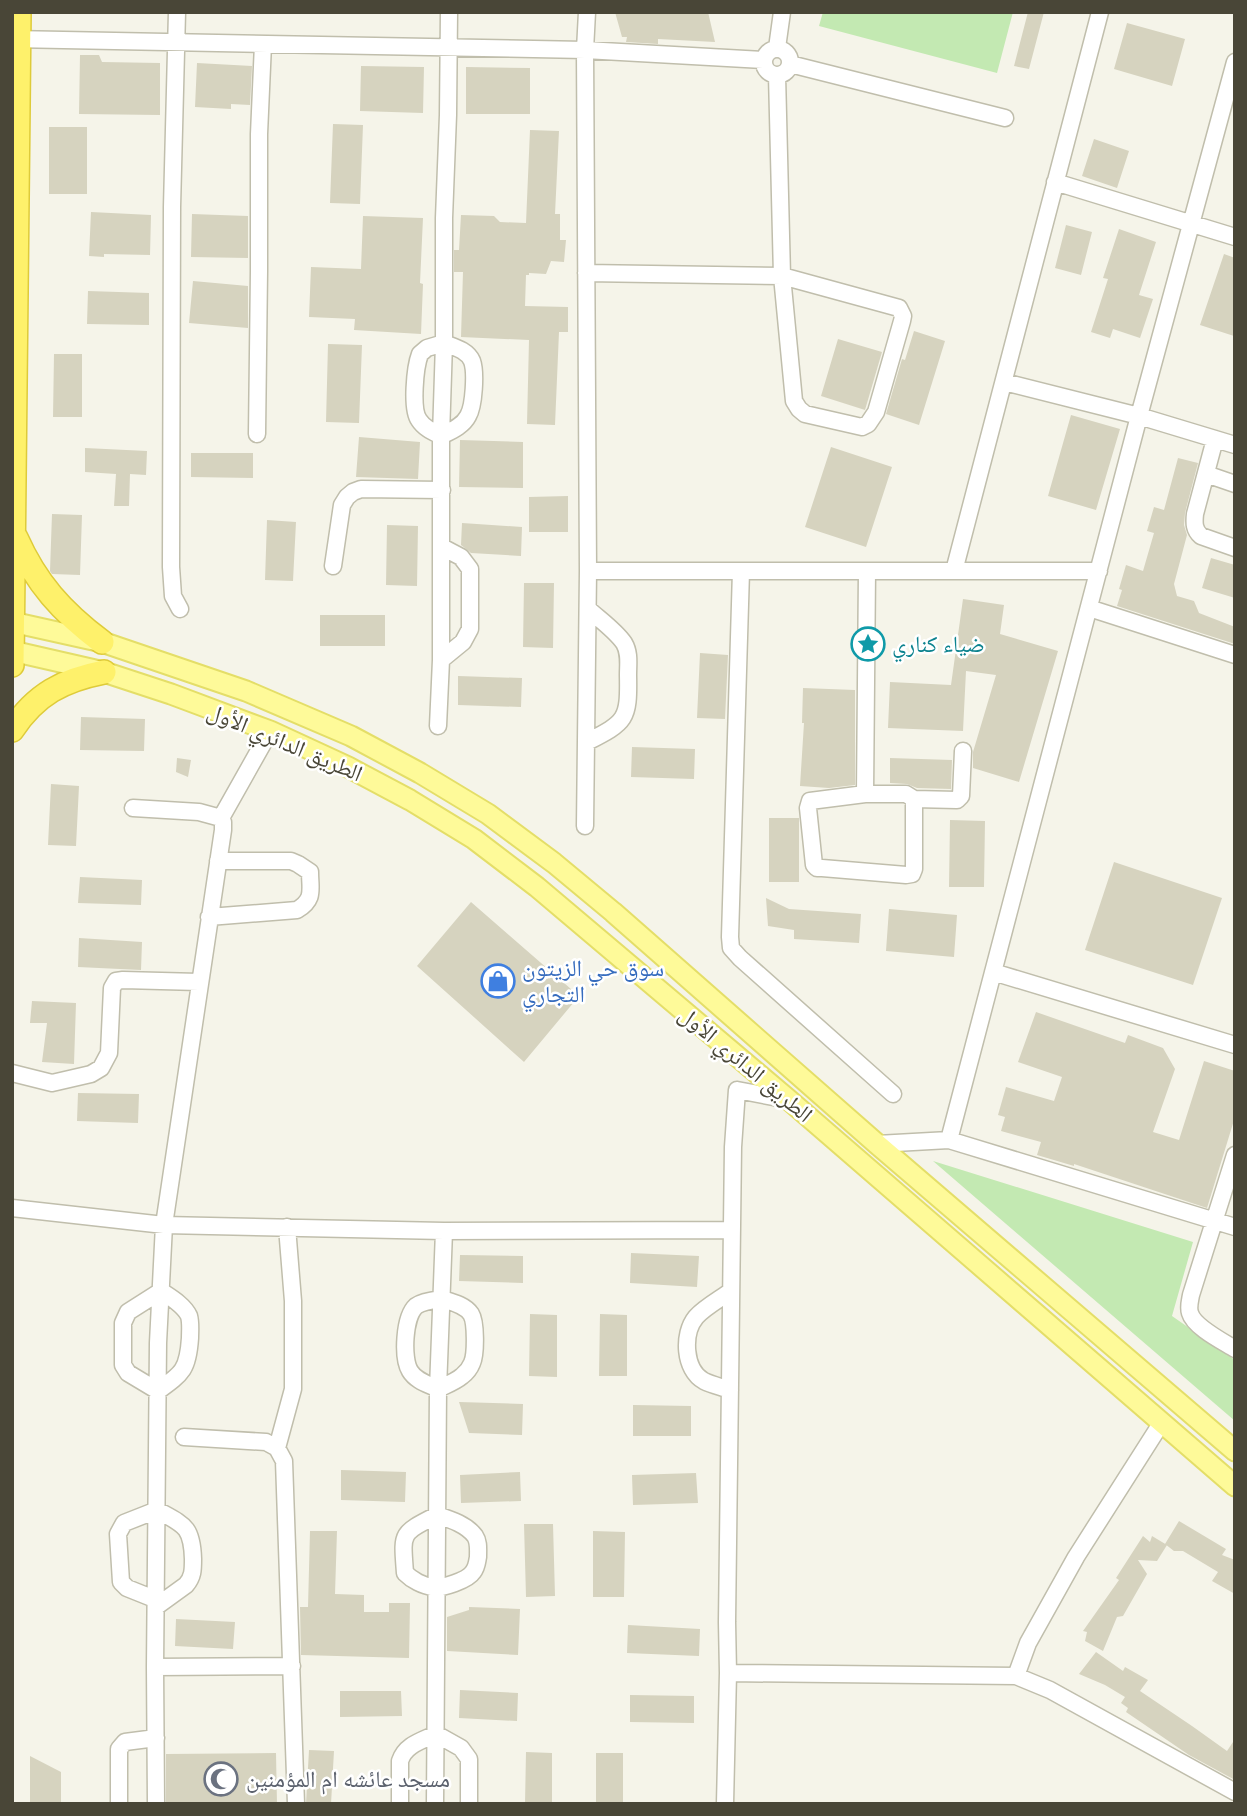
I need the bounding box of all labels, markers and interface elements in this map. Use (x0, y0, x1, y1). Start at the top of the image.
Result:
place icon: ضياء كناري (849, 625, 887, 663)
place label: ضياء كناري (892, 631, 985, 663)
street label: الطريق الدائري الأول (201, 698, 367, 792)
place label: سوق حي الزيتون التجاري (522, 955, 664, 1013)
shop icon: سوق حي الزيتون التجاري (479, 962, 517, 1000)
street label: الطريق الدائري الأول (670, 1001, 818, 1132)
mosque icon: مسجد عائشه ام المؤمنين (202, 1760, 240, 1798)
place label: مسجد عائشه ام المؤمنين (246, 1766, 450, 1795)

